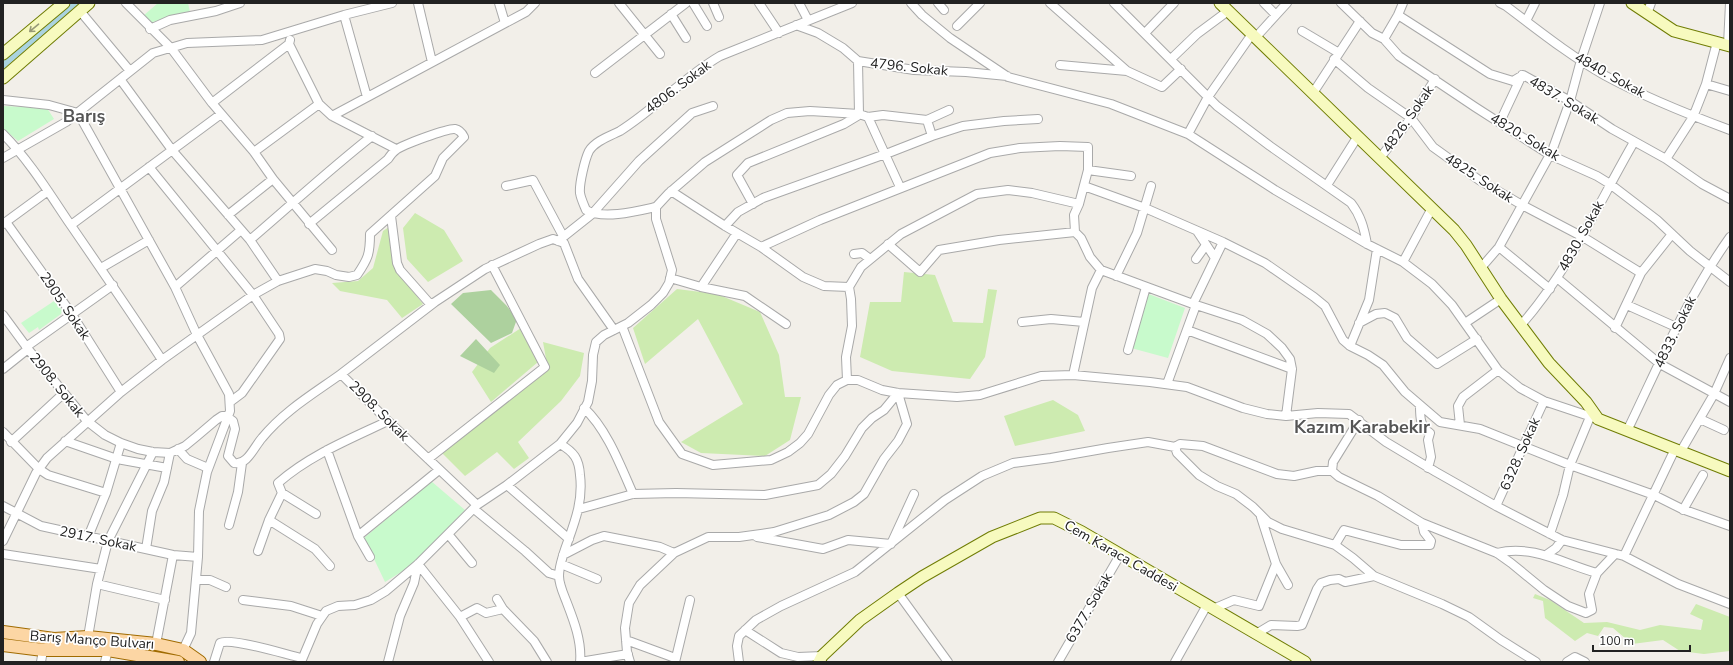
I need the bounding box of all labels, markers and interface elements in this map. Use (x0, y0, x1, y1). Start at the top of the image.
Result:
one-way arrow (29, 23, 39, 32)
street label: 4840. Sokak (1571, 48, 1650, 103)
street label: 4796. Sokak (869, 53, 950, 81)
street label: 4806. Sokak (641, 55, 716, 118)
street label: 4837. Sokak (1526, 72, 1603, 129)
street label: 4826. Sokak (1378, 81, 1439, 156)
district label: Barış (63, 104, 106, 128)
street label: 4820. Sokak (1487, 109, 1564, 166)
street label: 4825. Sokak (1441, 149, 1518, 208)
street label: 4830. Sokak (1554, 196, 1609, 275)
street label: 2905. Sokak (35, 268, 95, 345)
street label: 4833. Sokak (1649, 292, 1701, 371)
street label: 2908. Sokak (25, 349, 90, 422)
street label: 2908. Sokak (345, 377, 414, 446)
street label: 6328. Sokak (1495, 414, 1545, 494)
district label: Kazım Karabekir (1294, 415, 1430, 439)
street label: Cem Karaca Caddesi (1061, 516, 1181, 596)
street label: 2917. Sokak (58, 522, 139, 557)
street label: 6377. Sokak (1061, 569, 1117, 647)
street label: Barış Manço Bulvarı (29, 626, 155, 654)
scale bar (1593, 627, 1690, 653)
text: 100 m (1599, 633, 1634, 649)

